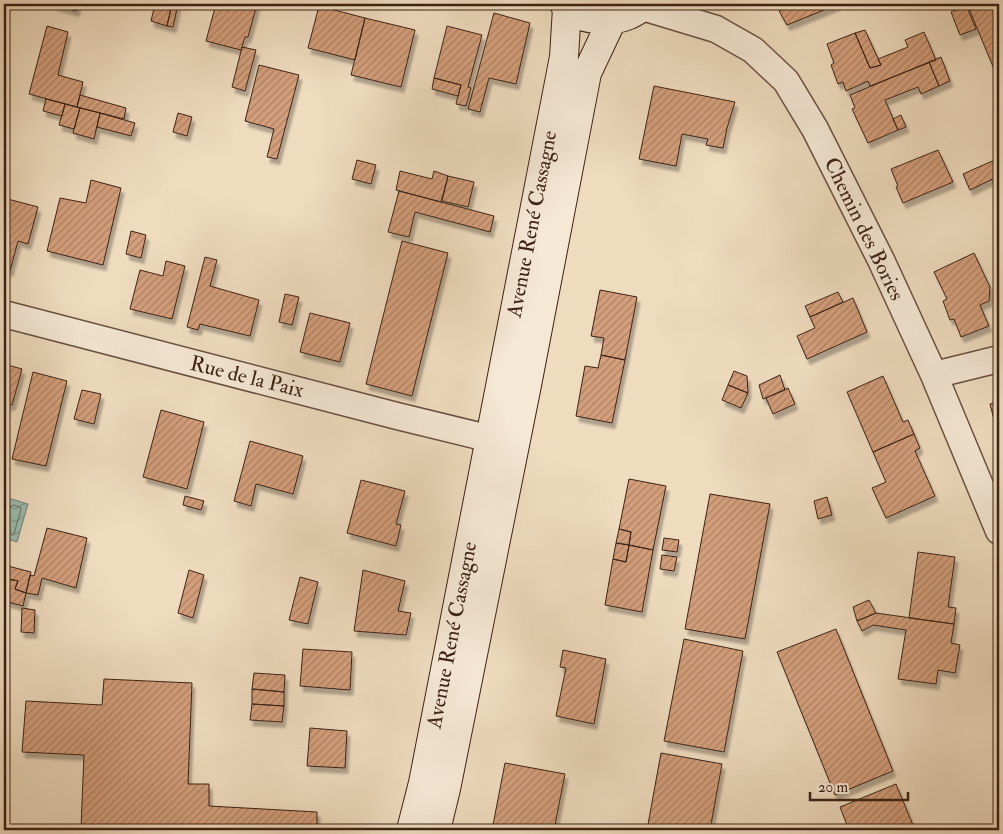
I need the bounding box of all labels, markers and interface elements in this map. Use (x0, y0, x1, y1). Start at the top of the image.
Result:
street label: Avenue René Cassagne (500, 128, 563, 321)
street label: Chemin des Bories (818, 153, 910, 305)
street label: Rue de la Paix (187, 350, 307, 404)
street label: Avenue René Cassagne (420, 539, 483, 732)
scale bar (810, 769, 908, 801)
text: 20 m (818, 778, 848, 797)

